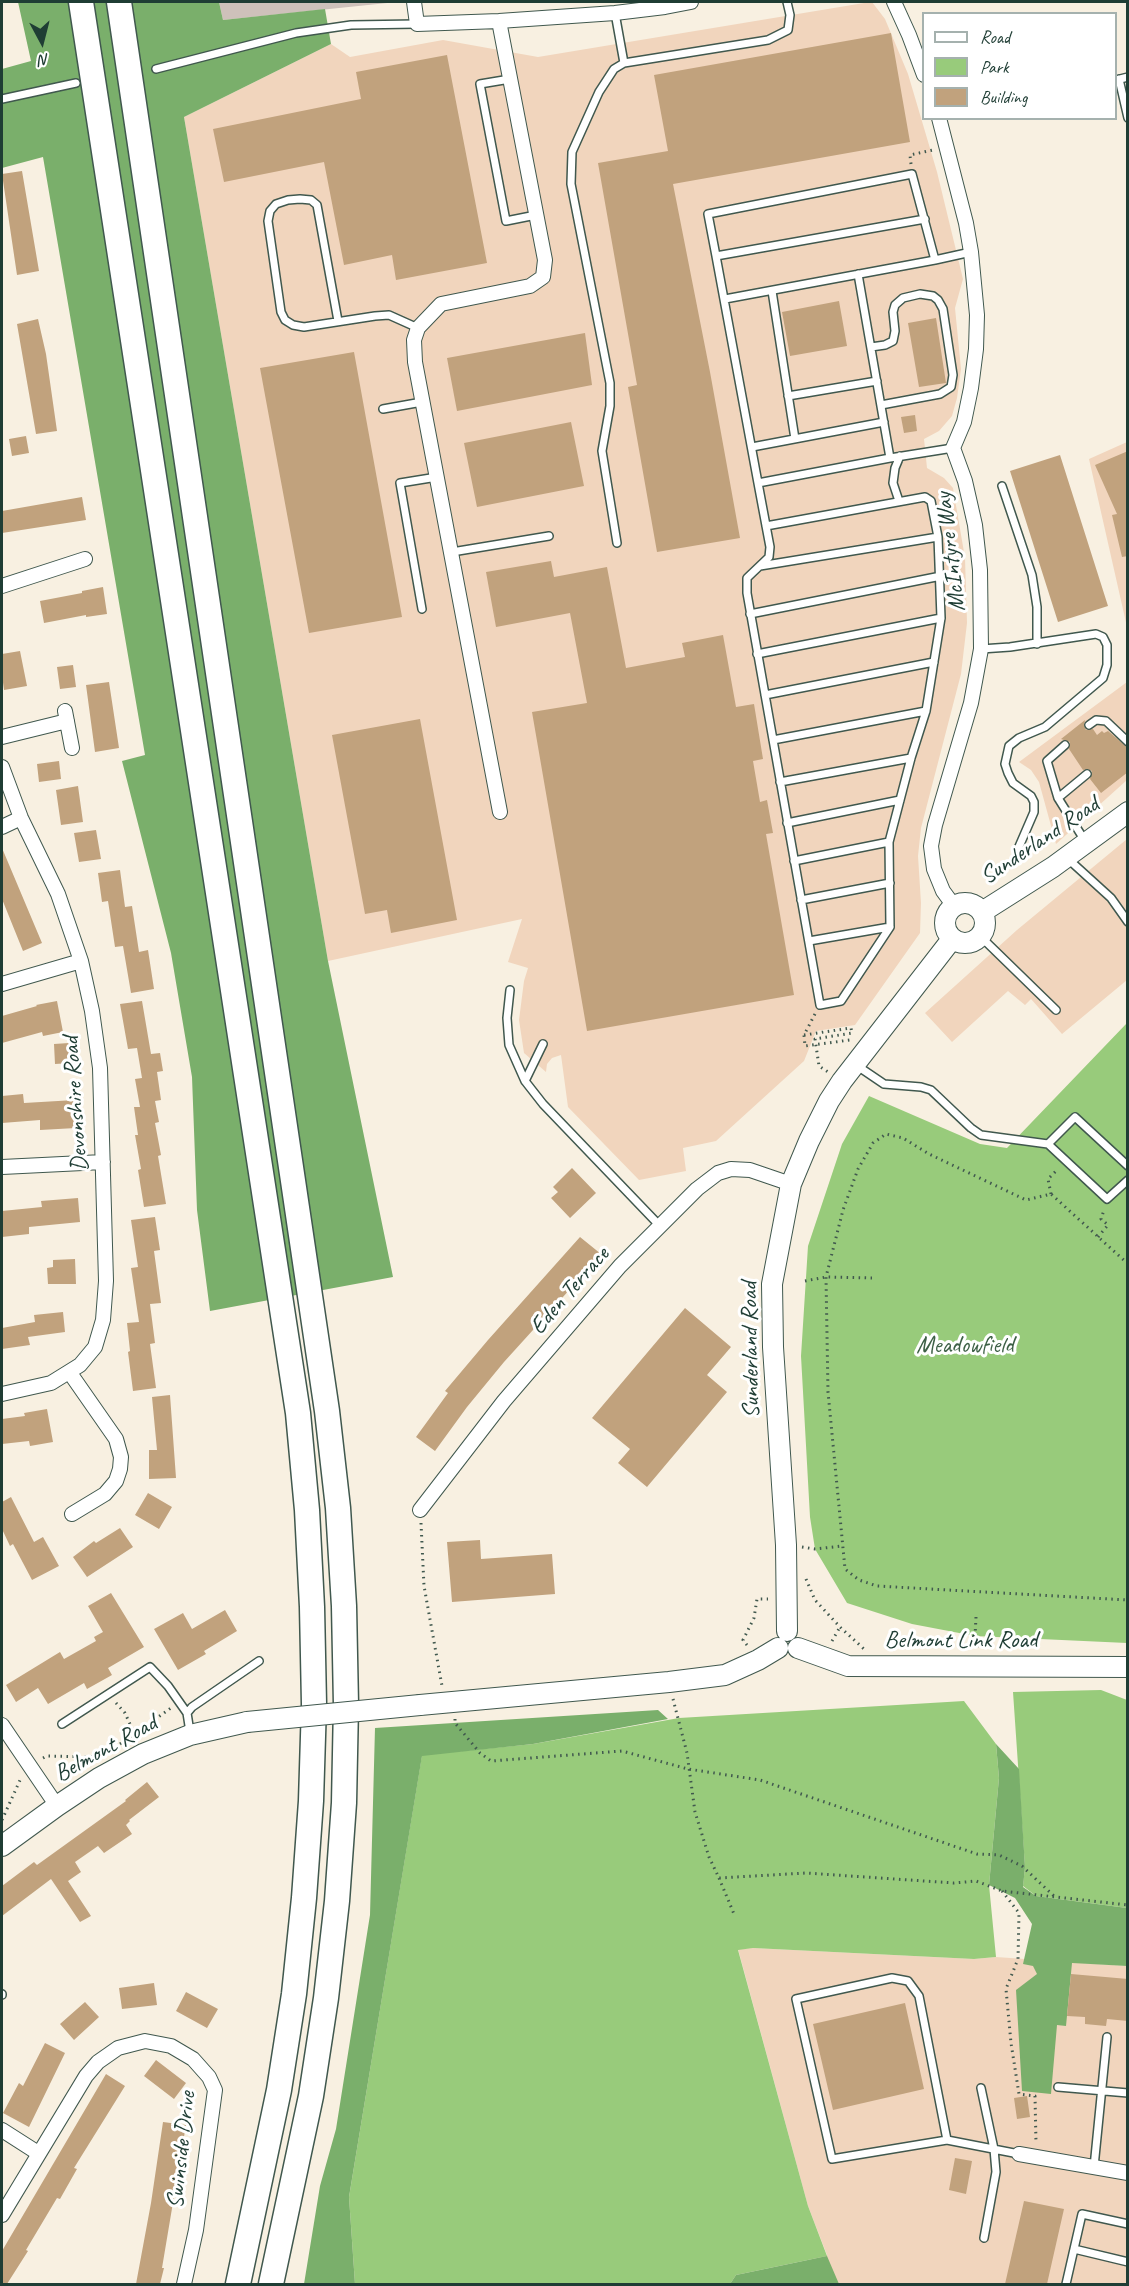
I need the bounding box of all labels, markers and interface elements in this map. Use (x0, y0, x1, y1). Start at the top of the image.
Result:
north arrow (12, 12, 72, 72)
legend (922, 12, 1117, 120)
text: Road (980, 26, 1010, 48)
text: N (38, 49, 50, 70)
text: Park (980, 56, 1009, 78)
text: Building (980, 86, 1027, 108)
street label: McIntyre Way (929, 491, 973, 613)
street label: Sunderland Road (975, 791, 1105, 891)
street label: Devonshire Road (57, 1035, 95, 1173)
street label: Eden Terrace (524, 1241, 616, 1341)
street label: Sunderland Road (735, 1281, 767, 1419)
park label: Meadowfield (916, 1332, 1014, 1360)
street label: Belmont Link Road (885, 1627, 1037, 1655)
street label: Belmont Road (50, 1709, 162, 1789)
street label: Swinside Drive (162, 2090, 202, 2210)

